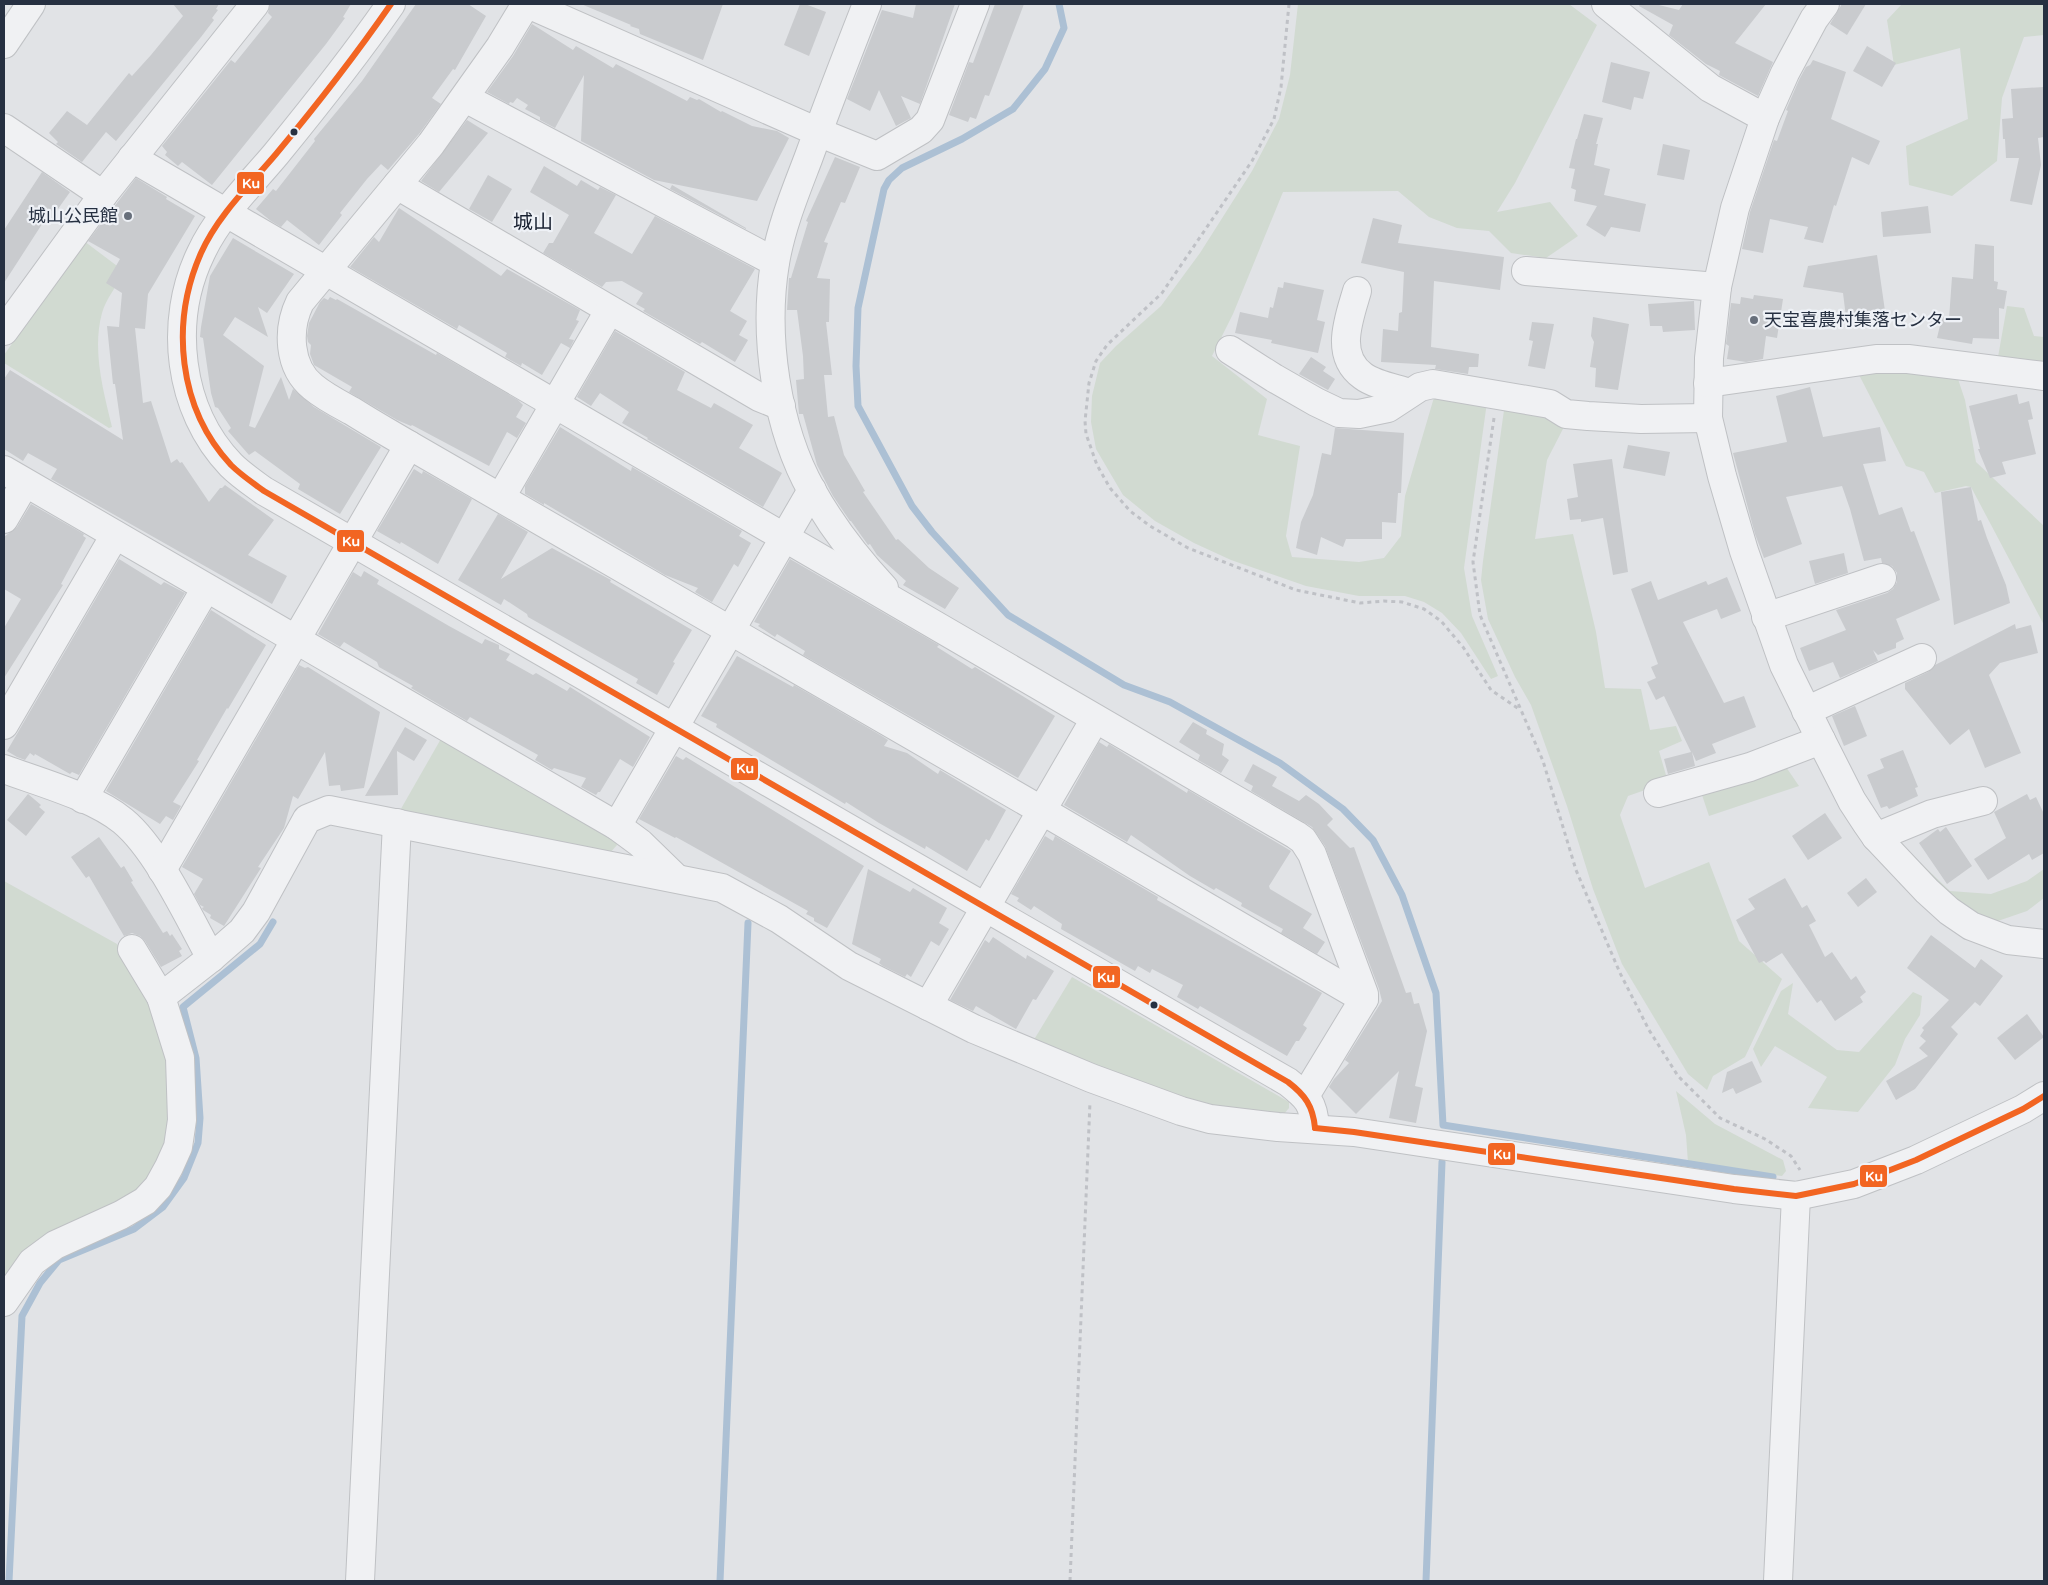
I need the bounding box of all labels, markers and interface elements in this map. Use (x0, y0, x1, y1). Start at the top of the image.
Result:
unlabelled marker (289, 127, 299, 137)
line badge: Ku (236, 171, 265, 195)
text: Ku (242, 175, 260, 192)
place label: 城山公民館 (28, 205, 118, 227)
marker: 城山公民館 (122, 210, 134, 222)
district label: 城山 (513, 211, 553, 235)
place label: 天宝喜農村集落センター (1764, 309, 1962, 331)
marker: 天宝喜農村集落センター (1748, 314, 1760, 326)
line badge: Ku (336, 529, 365, 553)
text: Ku (342, 533, 360, 550)
line badge: Ku (730, 757, 759, 781)
text: Ku (736, 760, 754, 777)
line badge: Ku (1092, 965, 1121, 989)
text: Ku (1097, 969, 1115, 986)
unlabelled marker (1149, 1000, 1159, 1010)
line badge: Ku (1487, 1142, 1516, 1166)
text: Ku (1493, 1146, 1511, 1163)
line badge: Ku (1859, 1164, 1888, 1188)
text: Ku (1865, 1168, 1883, 1185)

